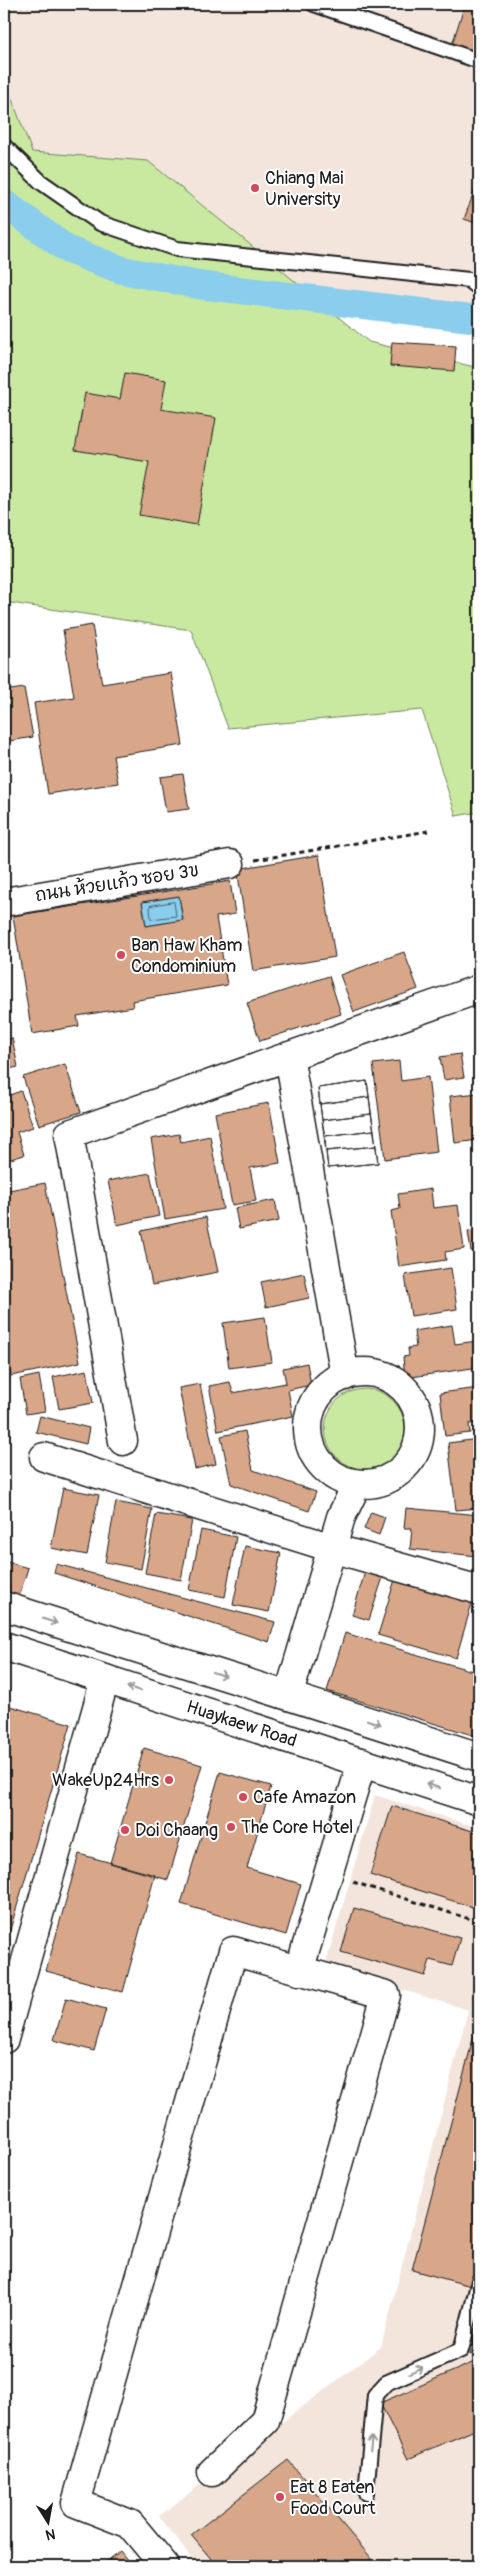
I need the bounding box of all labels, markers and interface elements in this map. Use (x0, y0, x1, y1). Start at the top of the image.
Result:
place label: Chiang Mai University (265, 167, 343, 211)
marker: Chiang Mai University (249, 182, 261, 194)
street label: ถนน ห้วยแก้ว ซอย 3ข (33, 858, 200, 907)
place label: Ban Haw Kham Condominium (131, 934, 243, 978)
marker: Ban Haw Kham Condominium (115, 949, 127, 961)
one-way arrow (42, 1617, 58, 1626)
one-way arrow (210, 1669, 226, 1679)
one-way arrow (127, 1684, 142, 1693)
street label: Huaykaew Road (184, 1695, 300, 1752)
one-way arrow (365, 1718, 381, 1727)
place label: WakeUp24Hrs (52, 1769, 159, 1792)
marker: WakeUp24Hrs (163, 1774, 175, 1786)
one-way arrow (425, 1780, 441, 1790)
place label: Cafe Amazon (253, 1786, 356, 1809)
marker: Cafe Amazon (237, 1791, 249, 1803)
place label: The Core Hotel (241, 1816, 353, 1839)
place label: Doi Chaang (135, 1819, 218, 1842)
marker: The Core Hotel (225, 1821, 237, 1833)
marker: Doi Chaang (119, 1824, 131, 1836)
one-way arrow (408, 2364, 423, 2374)
one-way arrow (366, 2437, 375, 2453)
place label: Eat 8 Eaten Food Court (290, 2476, 376, 2520)
marker: Eat 8 Eaten Food Court (274, 2491, 286, 2503)
north arrow (22, 2498, 72, 2548)
text: N (44, 2525, 57, 2544)

